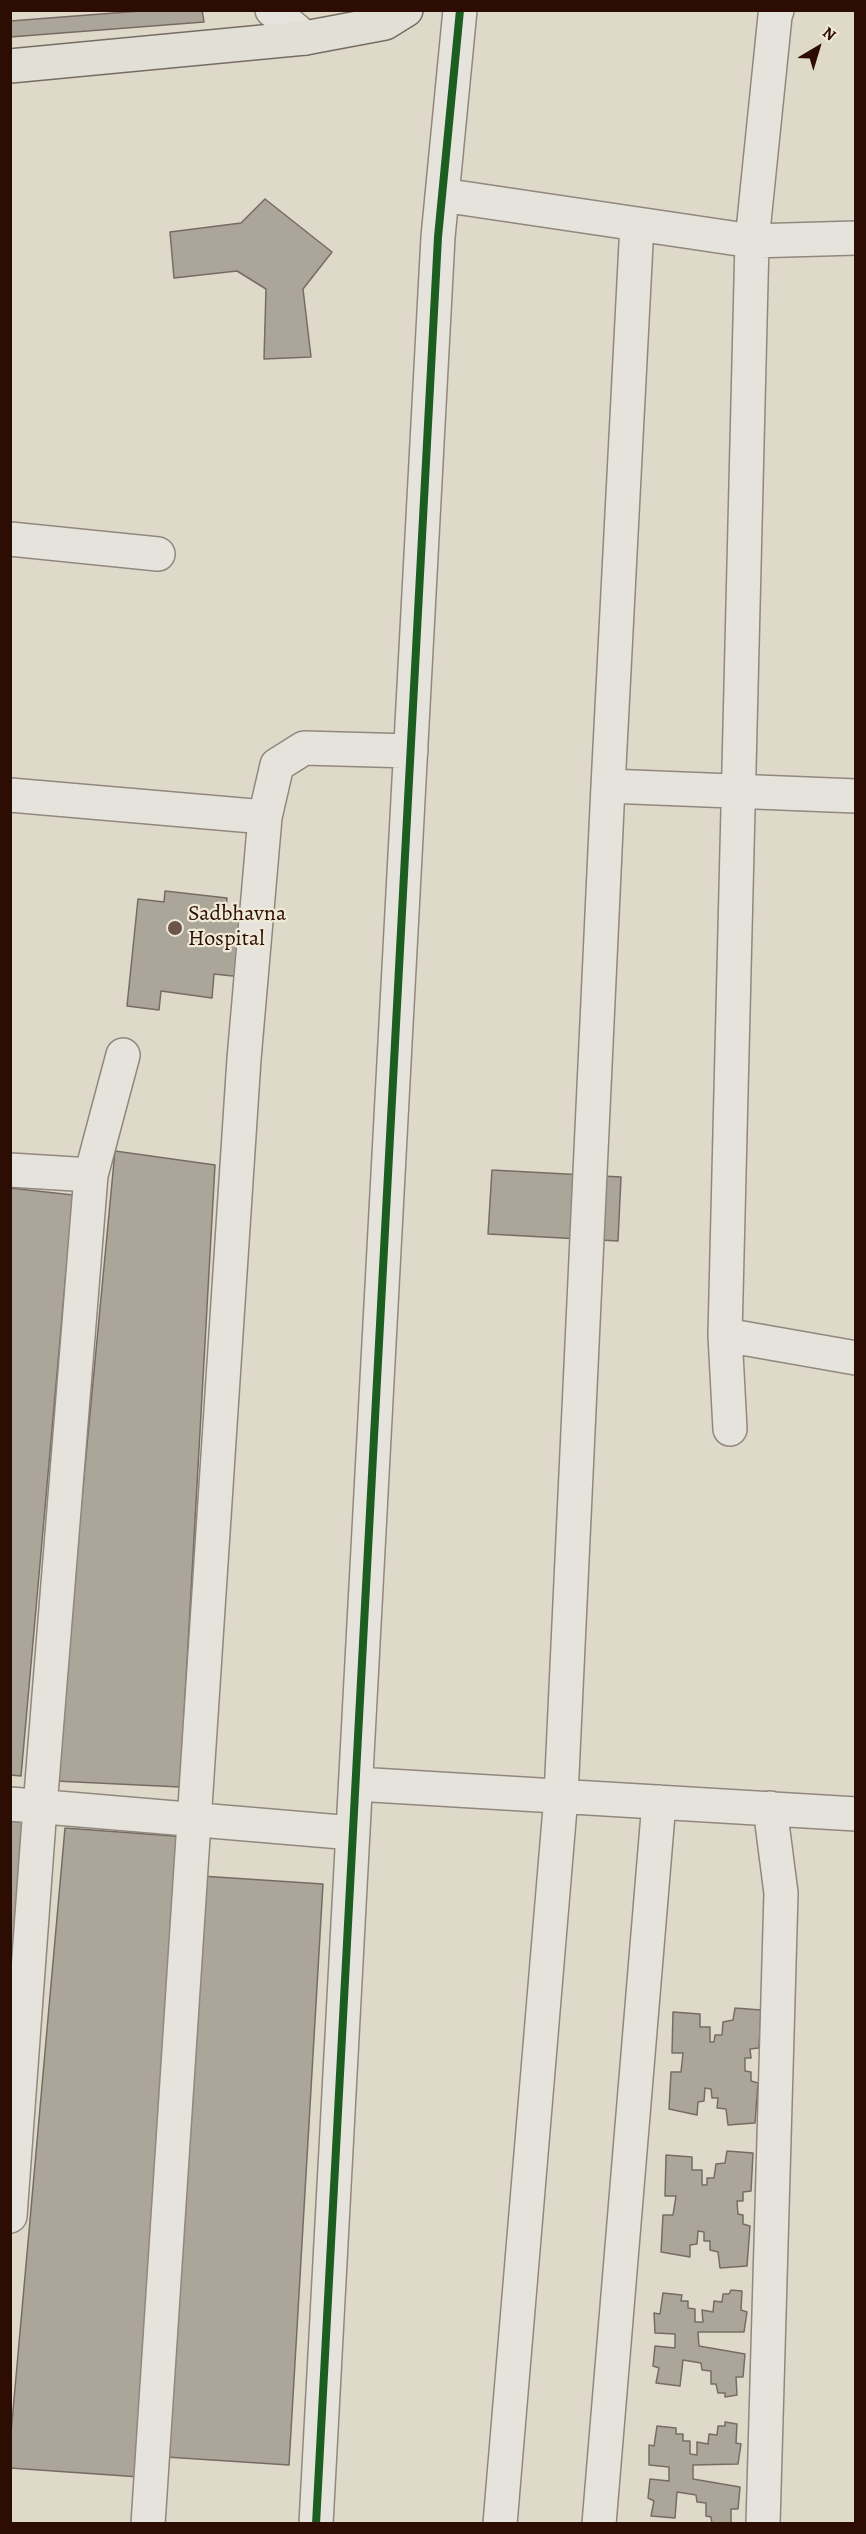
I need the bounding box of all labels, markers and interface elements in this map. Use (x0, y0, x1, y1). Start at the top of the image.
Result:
north arrow (788, 18, 848, 78)
text: N (818, 22, 840, 46)
place label: Sadbhavna Hospital (188, 902, 286, 954)
marker: Sadbhavna Hospital (166, 919, 184, 937)

